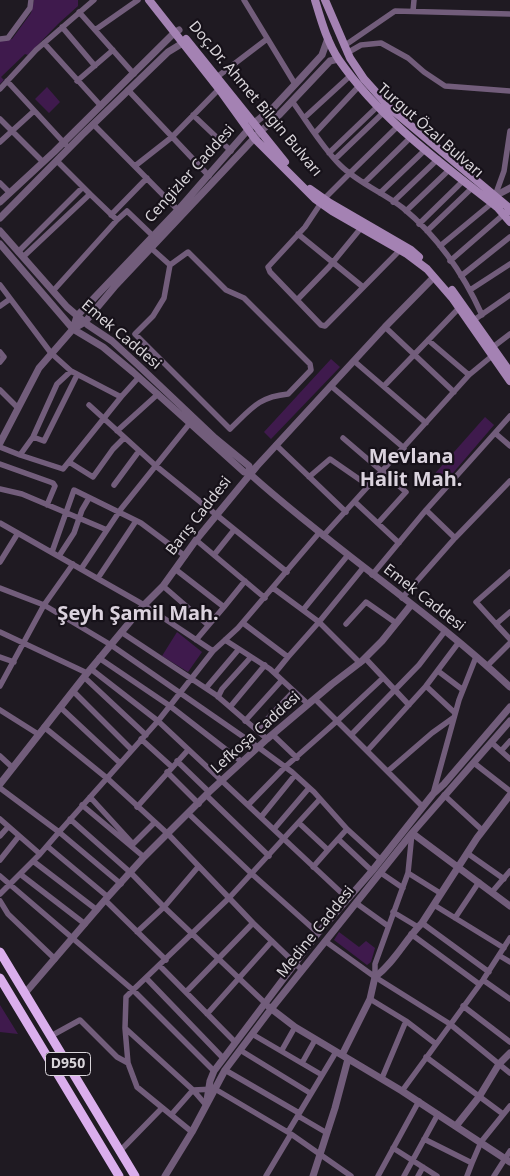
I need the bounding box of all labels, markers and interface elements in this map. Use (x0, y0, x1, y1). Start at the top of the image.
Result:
street label: Doç.Dr. Ahmet Bilgin Bulvarı (185, 18, 325, 180)
street label: Turgut Özal Bulvarı (373, 80, 487, 182)
street label: Cengizler Caddesi (141, 121, 239, 227)
street label: Emek Caddesi (77, 296, 165, 374)
district label: Mevlana Halit Mah. (360, 445, 462, 492)
street label: Barış Caddesi (163, 473, 235, 559)
street label: Emek Caddesi (380, 561, 468, 635)
district label: Şeyh Şamil Mah. (57, 602, 219, 626)
street label: Lefkoşa Caddesi (208, 688, 304, 778)
street label: Medine Caddesi (274, 883, 358, 981)
road number: D950 (46, 1052, 90, 1076)

